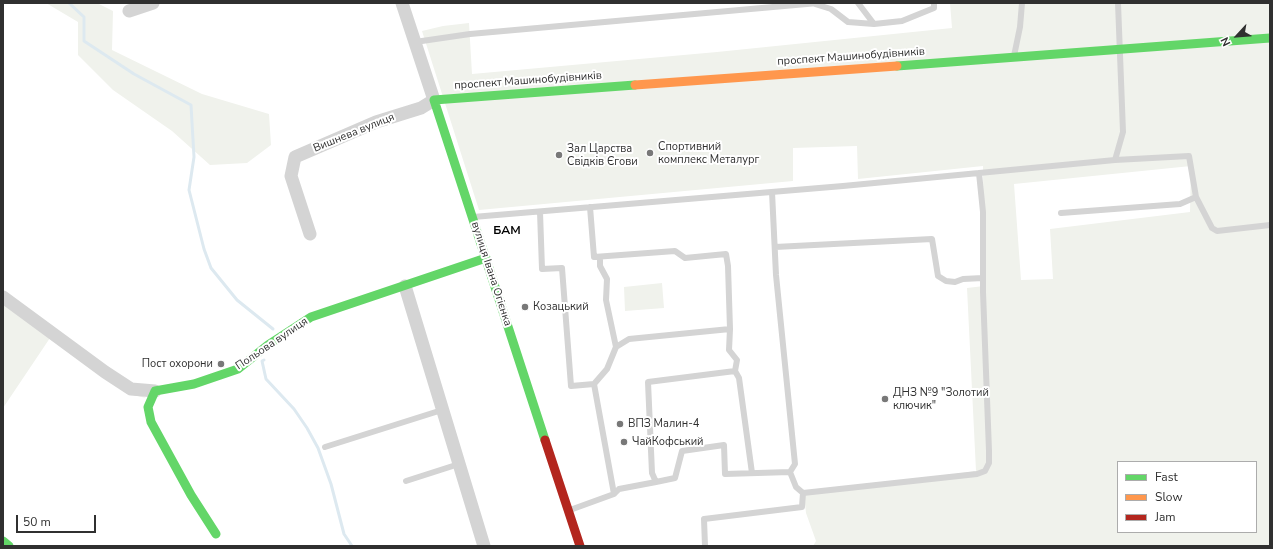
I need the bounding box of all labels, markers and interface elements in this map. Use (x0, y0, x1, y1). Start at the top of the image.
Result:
north arrow (1217, 16, 1257, 56)
text: N (1217, 34, 1234, 48)
street label: проспект Машинобудівників (777, 45, 925, 69)
street label: проспект Машинобудівників (454, 69, 602, 93)
street label: Вишнева вулиця (311, 111, 397, 155)
place label: Спортивний комплекс Металург (658, 140, 759, 166)
place label: Зал Царства Свідків Єгови (567, 142, 638, 168)
marker: Спортивний комплекс Металург (645, 148, 655, 158)
marker: Зал Царства Свідків Єгови (554, 150, 564, 160)
street label: вулиця Івана Огієнка (468, 220, 514, 328)
district label: БАМ (493, 224, 521, 238)
place label: Козацький (533, 300, 589, 314)
marker: Козацький (520, 302, 530, 312)
street label: Польова вулиця (233, 315, 311, 373)
place label: Пост охорони (142, 357, 213, 371)
marker: Пост охорони (216, 359, 226, 369)
place label: ДНЗ №9 "Золотий ключик" (893, 386, 989, 412)
marker: ДНЗ №9 "Золотий ключик" (880, 394, 890, 404)
place label: ВПЗ Малин-4 (628, 417, 699, 431)
marker: ВПЗ Малин-4 (615, 419, 625, 429)
place label: ЧайКофський (632, 435, 703, 449)
marker: ЧайКофський (619, 437, 629, 447)
legend (1117, 461, 1257, 533)
text: Fast (1155, 469, 1178, 485)
text: Slow (1155, 489, 1183, 505)
scale bar (18, 507, 98, 533)
text: Jam (1155, 509, 1176, 525)
text: 50 m (23, 514, 51, 530)

